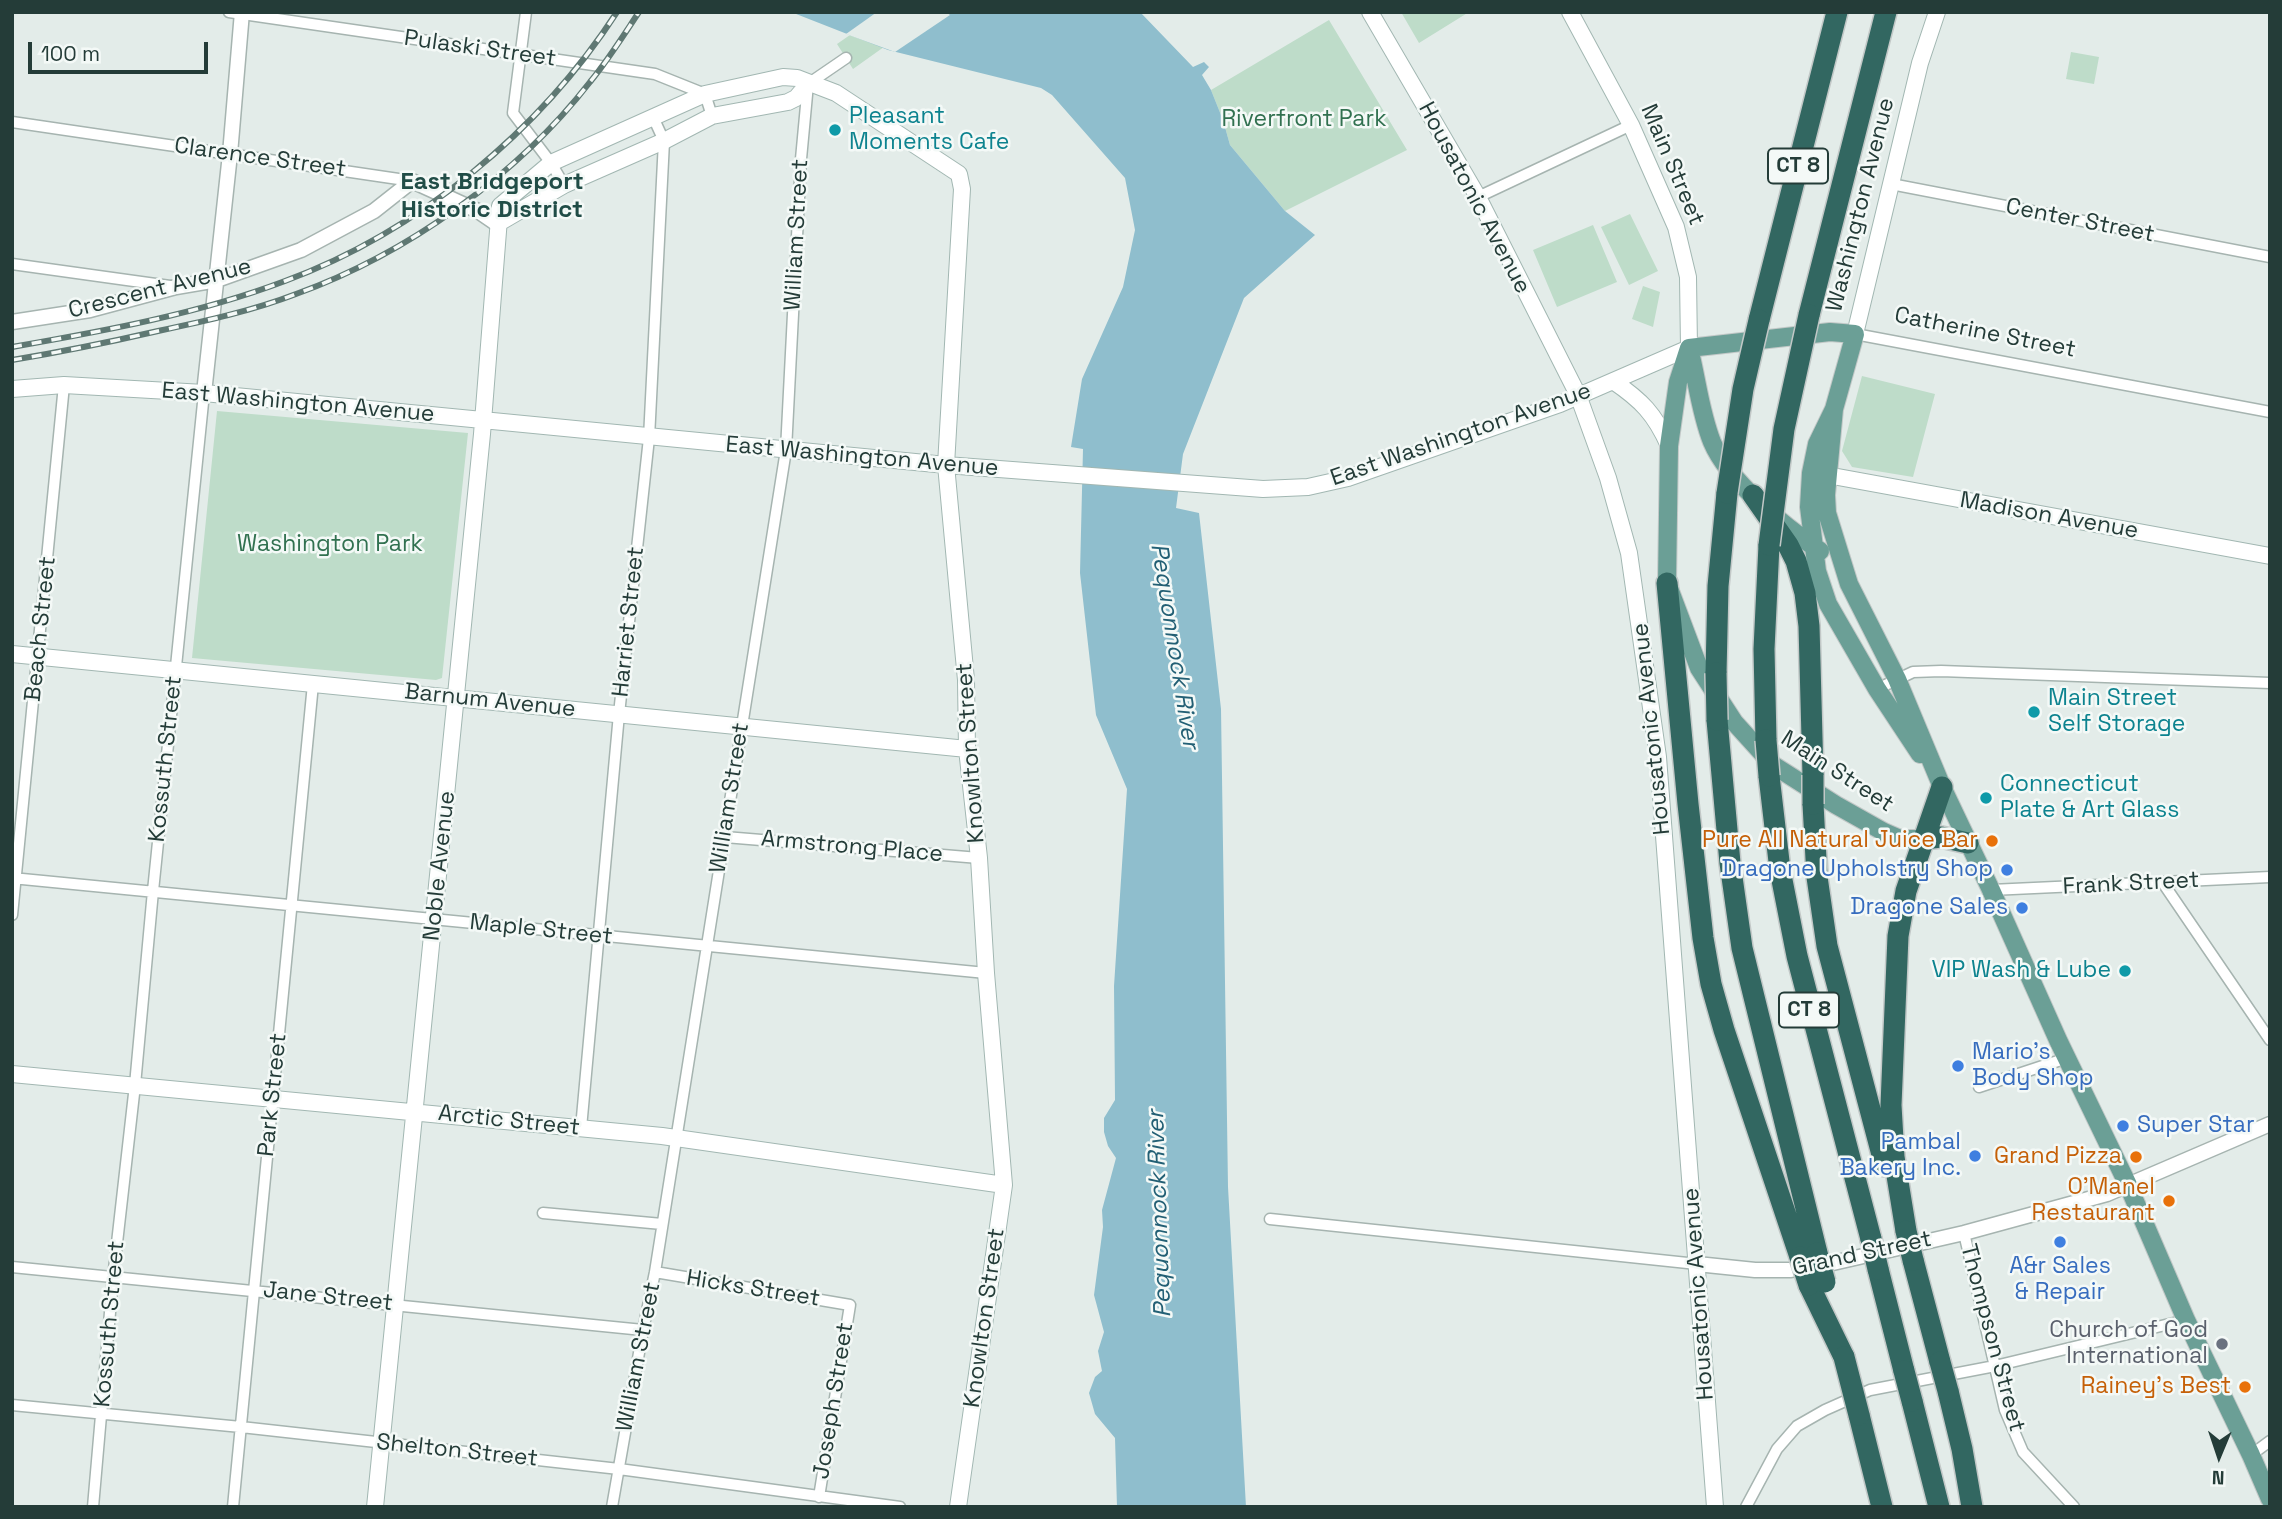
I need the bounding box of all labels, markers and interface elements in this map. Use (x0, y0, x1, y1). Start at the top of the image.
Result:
street label: Pulaski Street (402, 25, 558, 73)
scale bar (32, 28, 212, 72)
text: 100 m (41, 40, 100, 67)
street label: Washington Avenue (1821, 95, 1901, 315)
street label: Housatonic Avenue (1412, 98, 1536, 298)
street label: Main Street (1634, 100, 1710, 230)
place label: Pleasant Moments Cafe (849, 103, 1009, 157)
park label: Riverfront Park (1221, 106, 1387, 134)
marker: Pleasant Moments Cafe (827, 122, 843, 138)
street label: Clarence Street (172, 132, 348, 184)
road number: CT 8 (1768, 148, 1828, 184)
street label: William Street (779, 158, 815, 312)
district label: East Bridgeport Historic District (400, 168, 584, 224)
street label: Center Street (2003, 193, 2157, 249)
street label: Crescent Avenue (66, 253, 254, 325)
street label: Catherine Street (1892, 302, 2078, 364)
street label: East Washington Avenue (160, 377, 436, 429)
street label: East Washington Avenue (1327, 377, 1595, 493)
street label: East Washington Avenue (724, 431, 1000, 483)
street label: Madison Avenue (1958, 487, 2140, 545)
park label: Washington Park (237, 531, 423, 559)
water label: Pequonnock River (1144, 541, 1204, 751)
street label: Harriet Street (607, 545, 651, 699)
street label: Beach Street (20, 555, 62, 703)
street label: Housatonic Avenue (1627, 622, 1677, 836)
street label: Knowlton Street (951, 662, 991, 844)
street label: Kossuth Street (144, 675, 188, 843)
street label: Barnum Avenue (403, 678, 577, 724)
place label: Main Street Self Storage (2048, 685, 2185, 739)
marker: Main Street Self Storage (2026, 704, 2042, 720)
street label: William Street (704, 721, 756, 875)
street label: Main Street (1775, 725, 1899, 819)
place label: Connecticut Plate & Art Glass (2000, 771, 2179, 825)
street label: Noble Avenue (418, 790, 462, 942)
marker: Connecticut Plate & Art Glass (1978, 790, 1994, 806)
street label: Armstrong Place (760, 825, 944, 869)
place label: Pure All Natural Juice Bar (1702, 827, 1978, 855)
marker: Pure All Natural Juice Bar (1984, 833, 2000, 849)
place label: Dragone Upholstry Shop (1722, 856, 1993, 884)
marker: Dragone Upholstry Shop (1999, 862, 2015, 878)
street label: Frank Street (2062, 867, 2200, 901)
place label: Dragone Sales (1850, 894, 2008, 922)
marker: Dragone Sales (2014, 900, 2030, 916)
street label: Maple Street (468, 909, 614, 951)
place label: VIP Wash & Lube (1931, 957, 2111, 985)
marker: VIP Wash & Lube (2117, 963, 2133, 979)
road number: CT 8 (1779, 992, 1839, 1028)
street label: Park Street (253, 1032, 293, 1158)
place label: Mario's Body Shop (1972, 1039, 2093, 1093)
marker: Mario's Body Shop (1950, 1058, 1966, 1074)
street label: Arctic Street (437, 1100, 581, 1142)
water label: Pequonnock River (1142, 1110, 1178, 1318)
place label: Super Star (2137, 1112, 2255, 1140)
marker: Super Star (2115, 1118, 2131, 1134)
place label: Pambal Bakery Inc. (1839, 1129, 1961, 1183)
place label: Grand Pizza (1994, 1143, 2122, 1171)
marker: Pambal Bakery Inc. (1967, 1148, 1983, 1164)
marker: Grand Pizza (2128, 1149, 2144, 1165)
place label: O'Manel Restaurant (2032, 1174, 2155, 1228)
street label: Housatonic Avenue (1678, 1187, 1720, 1401)
marker: O'Manel Restaurant (2161, 1193, 2177, 1209)
street label: Grand Street (1790, 1226, 1934, 1282)
street label: Knowlton Street (959, 1227, 1011, 1409)
marker: A&r Sales & Repair (2052, 1234, 2068, 1250)
street label: Kossuth Street (89, 1240, 131, 1408)
street label: Thompson Street (1954, 1241, 2030, 1435)
place label: A&r Sales & Repair (2009, 1253, 2111, 1307)
street label: Hicks Street (684, 1265, 822, 1313)
street label: Jane Street (262, 1276, 394, 1318)
street label: William Street (611, 1280, 667, 1434)
place label: Church of God International (2049, 1317, 2208, 1371)
street label: Joseph Street (808, 1321, 860, 1481)
marker: Church of God International (2214, 1336, 2230, 1352)
place label: Rainey's Best (2081, 1373, 2231, 1401)
marker: Rainey's Best (2237, 1379, 2253, 1395)
north arrow (2184, 1421, 2254, 1491)
street label: Shelton Street (375, 1429, 539, 1473)
text: N (2211, 1465, 2225, 1490)

